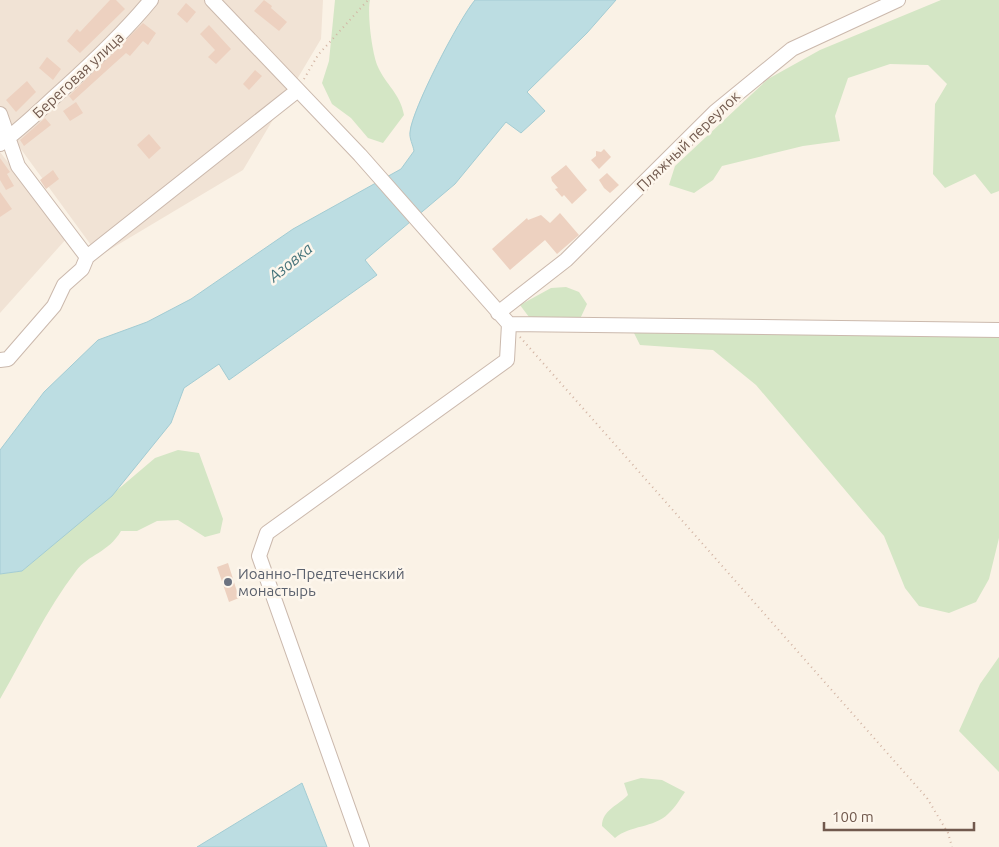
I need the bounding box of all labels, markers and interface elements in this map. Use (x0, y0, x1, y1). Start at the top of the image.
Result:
street label: Береговая улица (29, 29, 127, 121)
street label: Пляжный переулок (633, 87, 743, 195)
water label: Азовка (264, 239, 316, 286)
place label: Иоанно-Предтеченский монастырь (238, 565, 405, 599)
marker: Иоанно-Предтеченский монастырь (222, 576, 234, 588)
scale bar (824, 800, 974, 832)
text: 100 m (832, 808, 874, 825)

